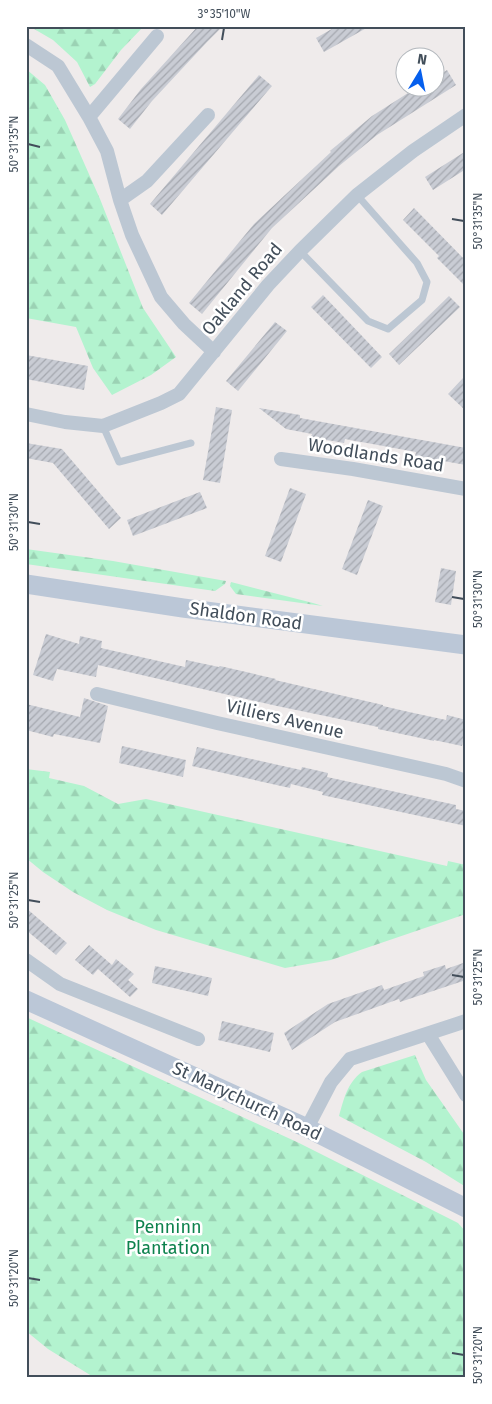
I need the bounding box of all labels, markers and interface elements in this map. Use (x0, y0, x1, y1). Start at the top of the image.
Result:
text: 3°35'10"W (197, 7, 251, 21)
north arrow (394, 48, 444, 98)
text: N (416, 51, 428, 69)
text: 50°31'35"N (7, 115, 21, 173)
text: 50°31'35"N (471, 192, 485, 250)
street label: Oakland Road (197, 238, 287, 340)
street label: Woodlands Road (306, 433, 446, 477)
text: 50°31'30"N (7, 493, 21, 551)
text: 50°31'30"N (471, 570, 485, 628)
street label: Shaldon Road (188, 597, 304, 635)
street label: Villiers Avenue (224, 695, 346, 743)
text: 50°31'25"N (7, 871, 21, 929)
text: 50°31'25"N (471, 948, 485, 1006)
street label: St Marychurch Road (169, 1057, 325, 1145)
park label: Penninn Plantation (126, 1216, 210, 1259)
text: 50°31'20"N (7, 1249, 21, 1307)
text: 50°31'20"N (471, 1326, 485, 1384)

